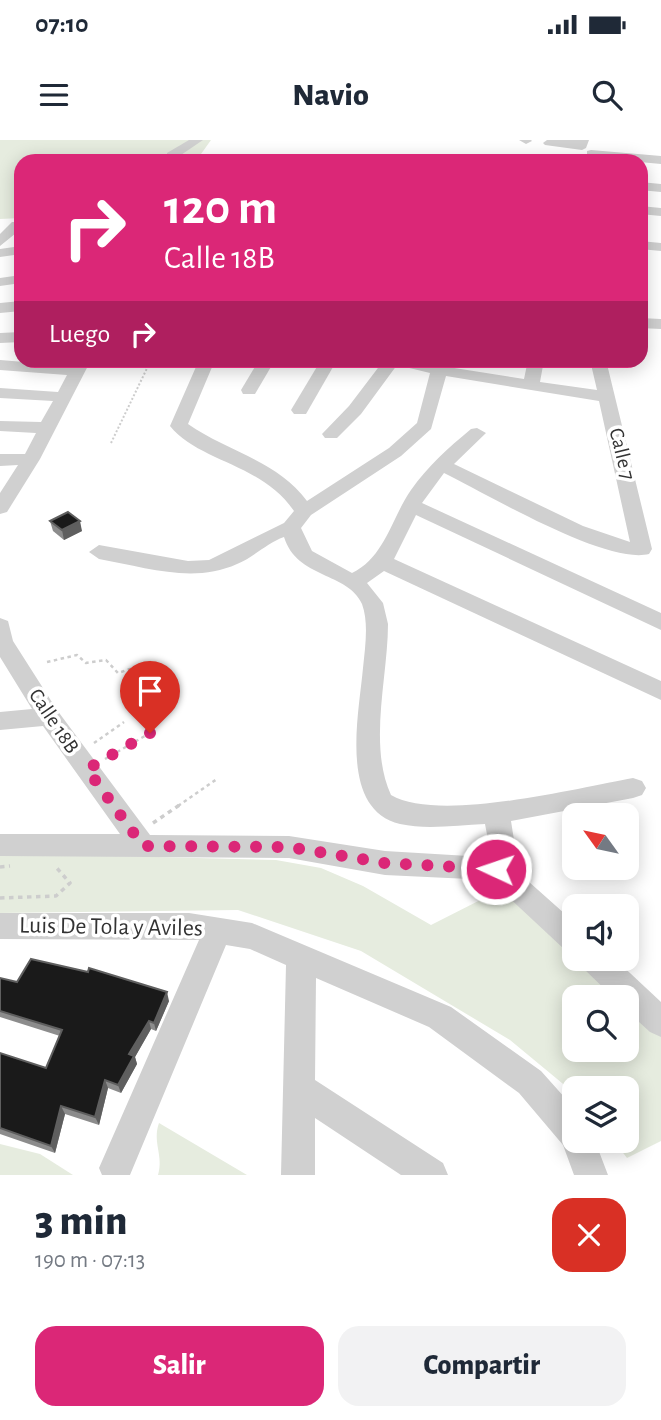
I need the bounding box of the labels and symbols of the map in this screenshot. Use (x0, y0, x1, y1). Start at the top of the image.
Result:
street label: Calle 7 (605, 426, 639, 482)
pin (120, 661, 180, 733)
street label: Calle 18B (25, 685, 83, 757)
north arrow (562, 803, 639, 880)
position arrow (459, 832, 533, 906)
street label: Luis De Tola y Aviles (19, 913, 203, 941)

